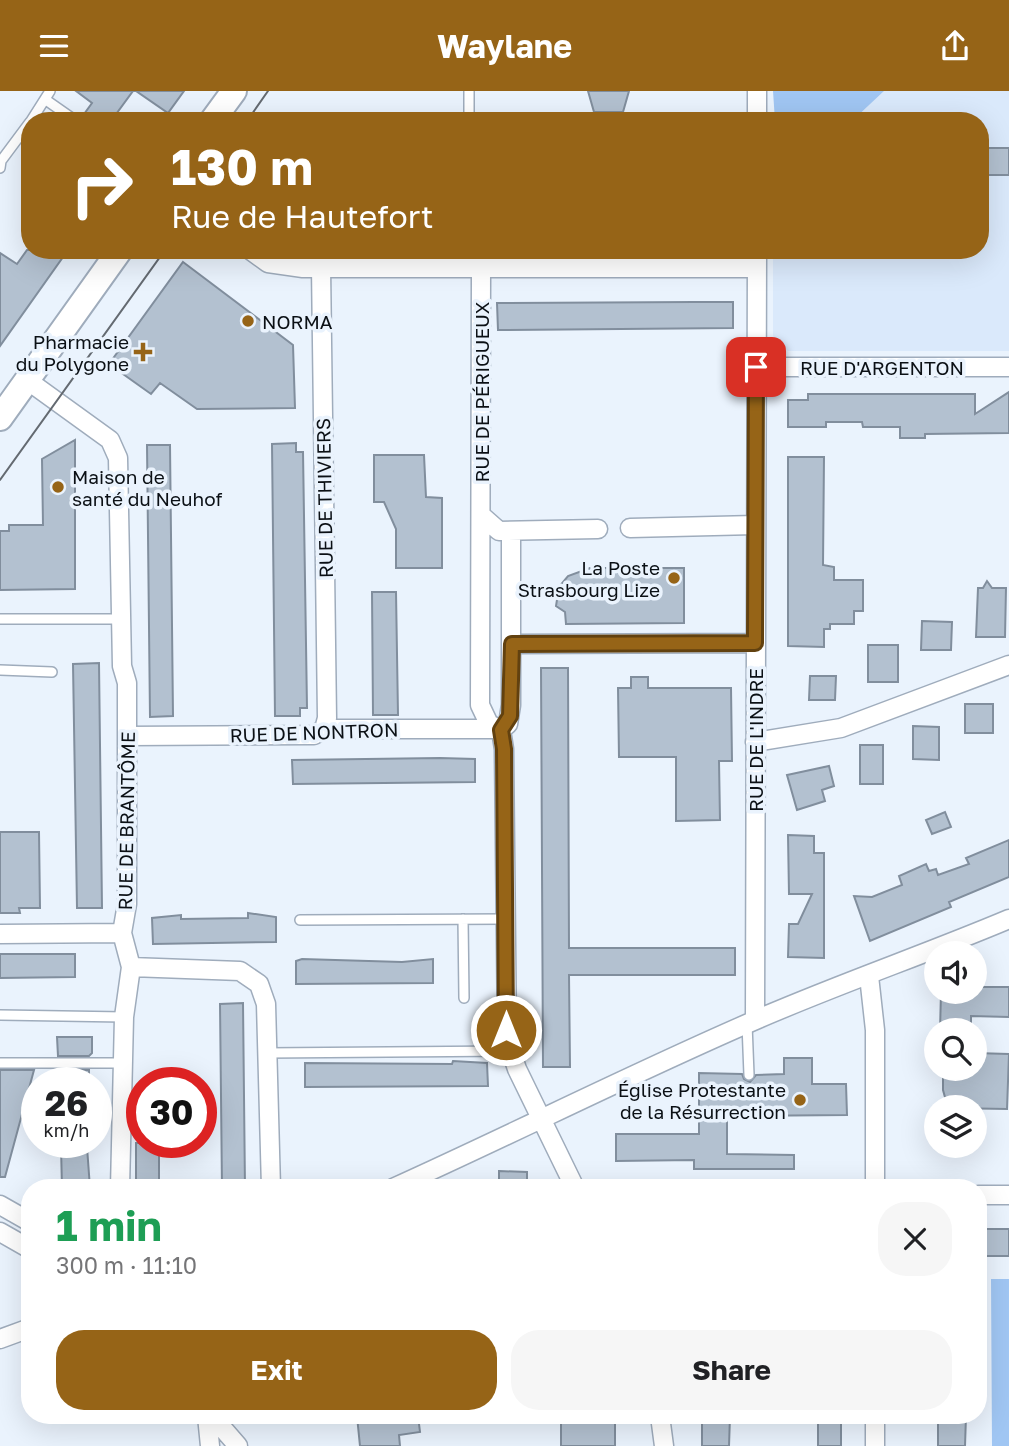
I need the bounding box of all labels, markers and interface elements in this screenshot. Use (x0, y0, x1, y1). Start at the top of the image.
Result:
icon: menu (35, 27, 73, 65)
text: Waylane (437, 27, 572, 65)
icon: share (936, 27, 974, 65)
text: 130 m (171, 137, 313, 196)
icon: right (56, 140, 147, 231)
text: Rue de Hautefort (171, 197, 434, 235)
street label: RUE DE PÉRIGUEUX (470, 302, 493, 482)
place label: NORMA (262, 310, 333, 333)
marker: NORMA (240, 313, 256, 329)
place label: Pharmacie du Polygone (16, 330, 129, 375)
pin (726, 337, 786, 397)
marker: Pharmacie du Polygone (135, 344, 151, 360)
icon: arrive (737, 348, 775, 386)
street label: RUE D'ARGENTON (800, 356, 964, 379)
street label: RUE DE THIVIERS (311, 418, 337, 578)
place label: Maison de santé du Neuhof (72, 465, 222, 510)
marker: Maison de santé du Neuhof (50, 479, 66, 495)
place label: La Poste Strasbourg Lize (518, 556, 660, 601)
marker: La Poste Strasbourg Lize (666, 570, 682, 586)
street label: RUE DE L'INDRE (744, 668, 767, 812)
street label: RUE DE NONTRON (229, 718, 399, 746)
street label: RUE DE BRANTÔME (113, 731, 139, 911)
map controls (924, 941, 987, 1158)
button: sound (924, 941, 987, 1004)
position arrow (469, 993, 543, 1067)
button: search (924, 1018, 987, 1081)
speed limit sign: 30 (126, 1067, 217, 1158)
place label: Église Protestante de la Résurrection (618, 1078, 786, 1123)
text: 26 (45, 1082, 88, 1124)
marker: Église Protestante de la Résurrection (792, 1092, 808, 1108)
button: layers (924, 1095, 987, 1158)
text: km/h (44, 1119, 89, 1141)
text: 1 min (56, 1200, 162, 1250)
button: close (878, 1202, 952, 1276)
text: 300 m · 11:10 (56, 1251, 197, 1279)
button: Exit (56, 1330, 497, 1410)
button: Share (511, 1330, 952, 1410)

